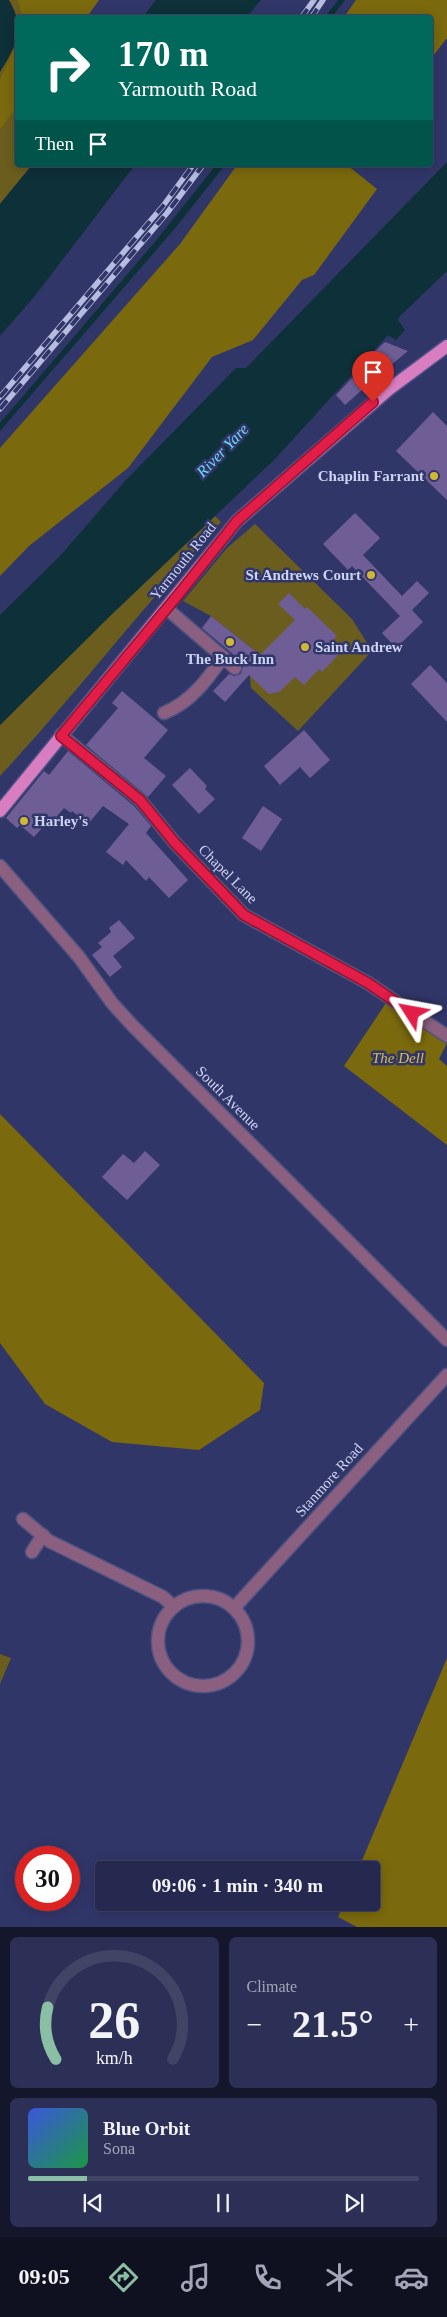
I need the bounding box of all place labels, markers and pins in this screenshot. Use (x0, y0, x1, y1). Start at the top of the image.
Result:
pin (352, 351, 394, 402)
place label: Chaplin Farrant (318, 468, 424, 484)
marker: Chaplin Farrant (428, 470, 440, 482)
place label: St Andrews Court (245, 567, 361, 583)
marker: St Andrews Court (365, 569, 377, 581)
marker: The Buck Inn (224, 636, 236, 648)
place label: Saint Andrew (315, 639, 403, 655)
marker: Saint Andrew (299, 641, 311, 653)
place label: The Buck Inn (186, 651, 275, 667)
place label: Harley's (34, 813, 88, 829)
marker: Harley's (18, 815, 30, 827)

